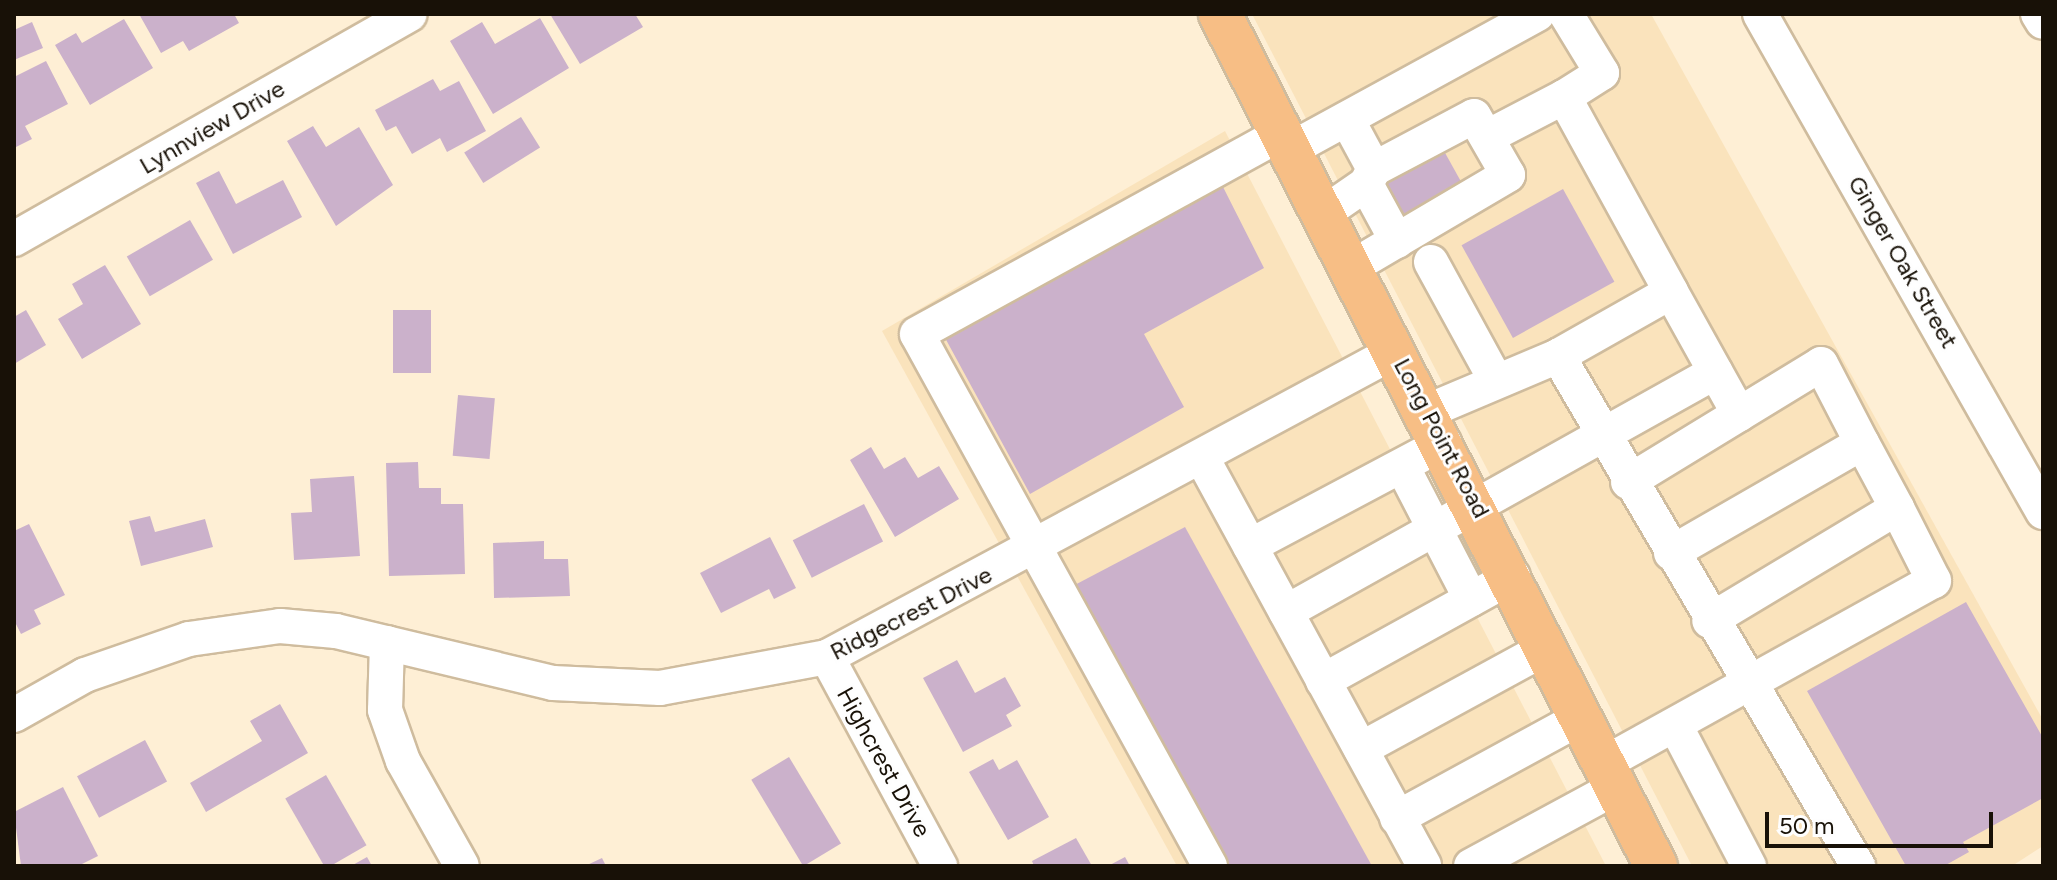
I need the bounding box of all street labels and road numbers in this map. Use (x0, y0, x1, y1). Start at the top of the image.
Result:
street label: Lynnview Drive (134, 74, 290, 180)
street label: Ginger Oak Street (1842, 171, 1964, 353)
street label: Long Point Road (1388, 353, 1496, 523)
street label: Ridgecrest Drive (825, 560, 997, 666)
street label: Highcrest Drive (831, 682, 937, 842)

